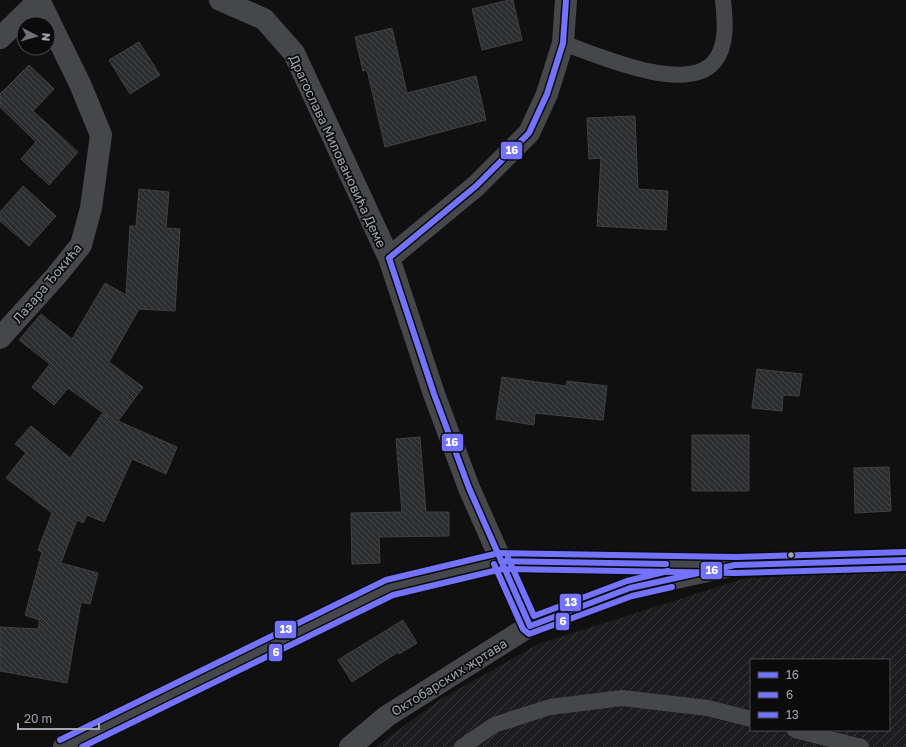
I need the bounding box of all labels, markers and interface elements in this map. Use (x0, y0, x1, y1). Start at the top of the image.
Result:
north arrow (16, 16, 56, 56)
text: N (40, 32, 53, 42)
street label: Драгослава Миловановића Деме (286, 52, 390, 250)
line badge: 16 (500, 141, 523, 160)
text: 16 (506, 143, 518, 156)
street label: Лазара Ђокића (9, 240, 85, 326)
line badge: 16 (441, 433, 464, 452)
text: 16 (446, 435, 458, 448)
unlabelled marker (786, 550, 796, 560)
line badge: 16 (700, 561, 723, 580)
text: 16 (706, 563, 718, 576)
line badge: 13 (559, 593, 582, 612)
text: 13 (565, 595, 577, 608)
line badge: 6 (555, 612, 570, 631)
text: 6 (560, 614, 567, 627)
line badge: 13 (274, 620, 297, 639)
text: 13 (280, 622, 292, 635)
street label: Октобарских жртава (388, 635, 510, 719)
line badge: 6 (268, 643, 283, 662)
text: 6 (273, 645, 280, 658)
legend (750, 659, 890, 731)
text: 16 (786, 667, 799, 682)
text: 6 (786, 687, 793, 702)
scale bar (18, 705, 99, 731)
text: 13 (786, 707, 799, 722)
text: 20 m (24, 711, 52, 726)

